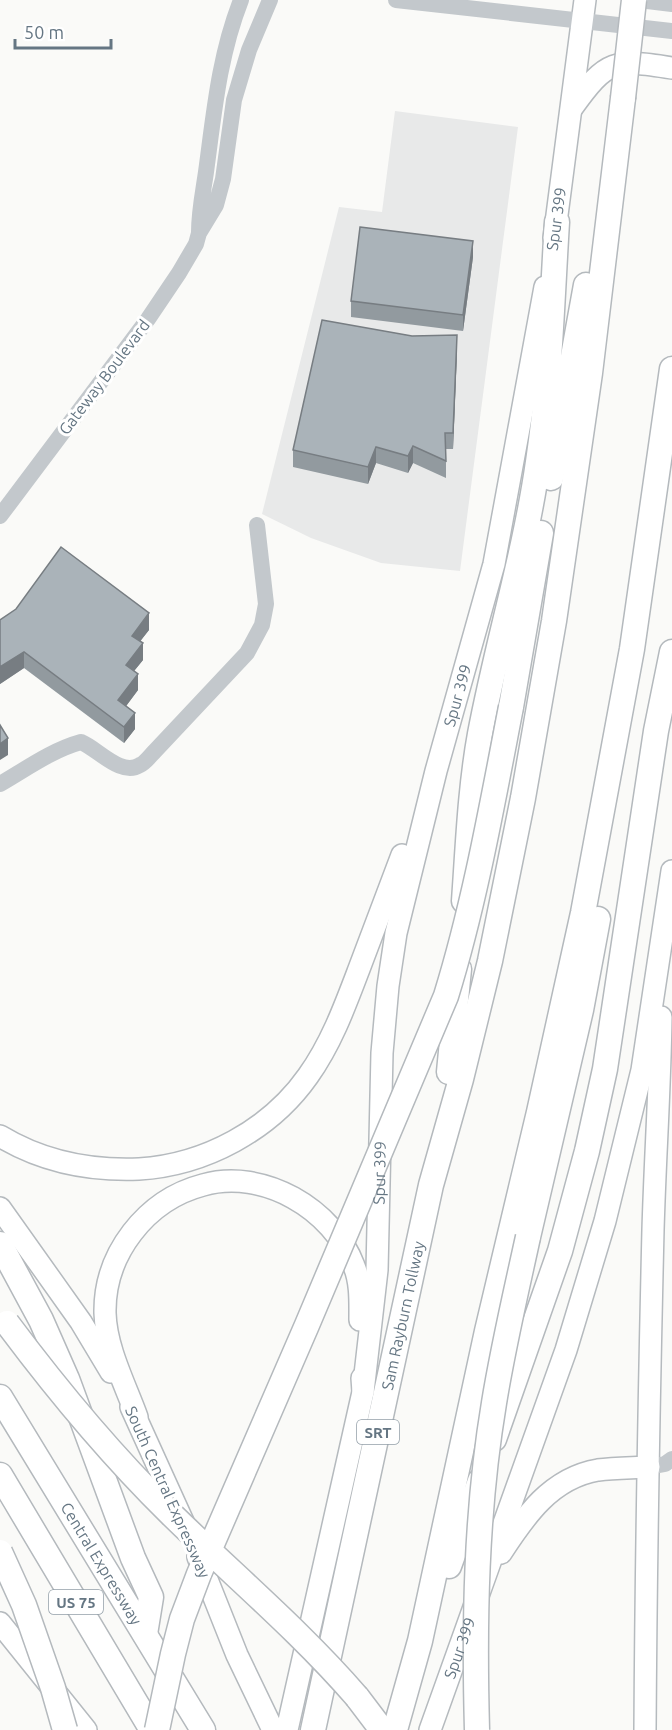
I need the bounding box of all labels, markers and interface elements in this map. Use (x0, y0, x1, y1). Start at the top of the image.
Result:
scale bar (15, 12, 111, 50)
text: 50 m (24, 22, 64, 42)
street label: Spur 399 (543, 186, 569, 252)
street label: Gateway Boulevard (55, 316, 153, 438)
street label: Spur 399 (440, 662, 474, 729)
street label: Spur 399 (370, 1141, 389, 1205)
street label: Sam Rayburn Tollway (378, 1239, 428, 1392)
street label: South Central Expressway (122, 1403, 214, 1581)
road number: SRT (357, 1420, 399, 1444)
street label: Central Expressway (57, 1499, 146, 1628)
road number: US 75 (49, 1590, 103, 1614)
street label: Spur 399 (440, 1615, 479, 1681)

